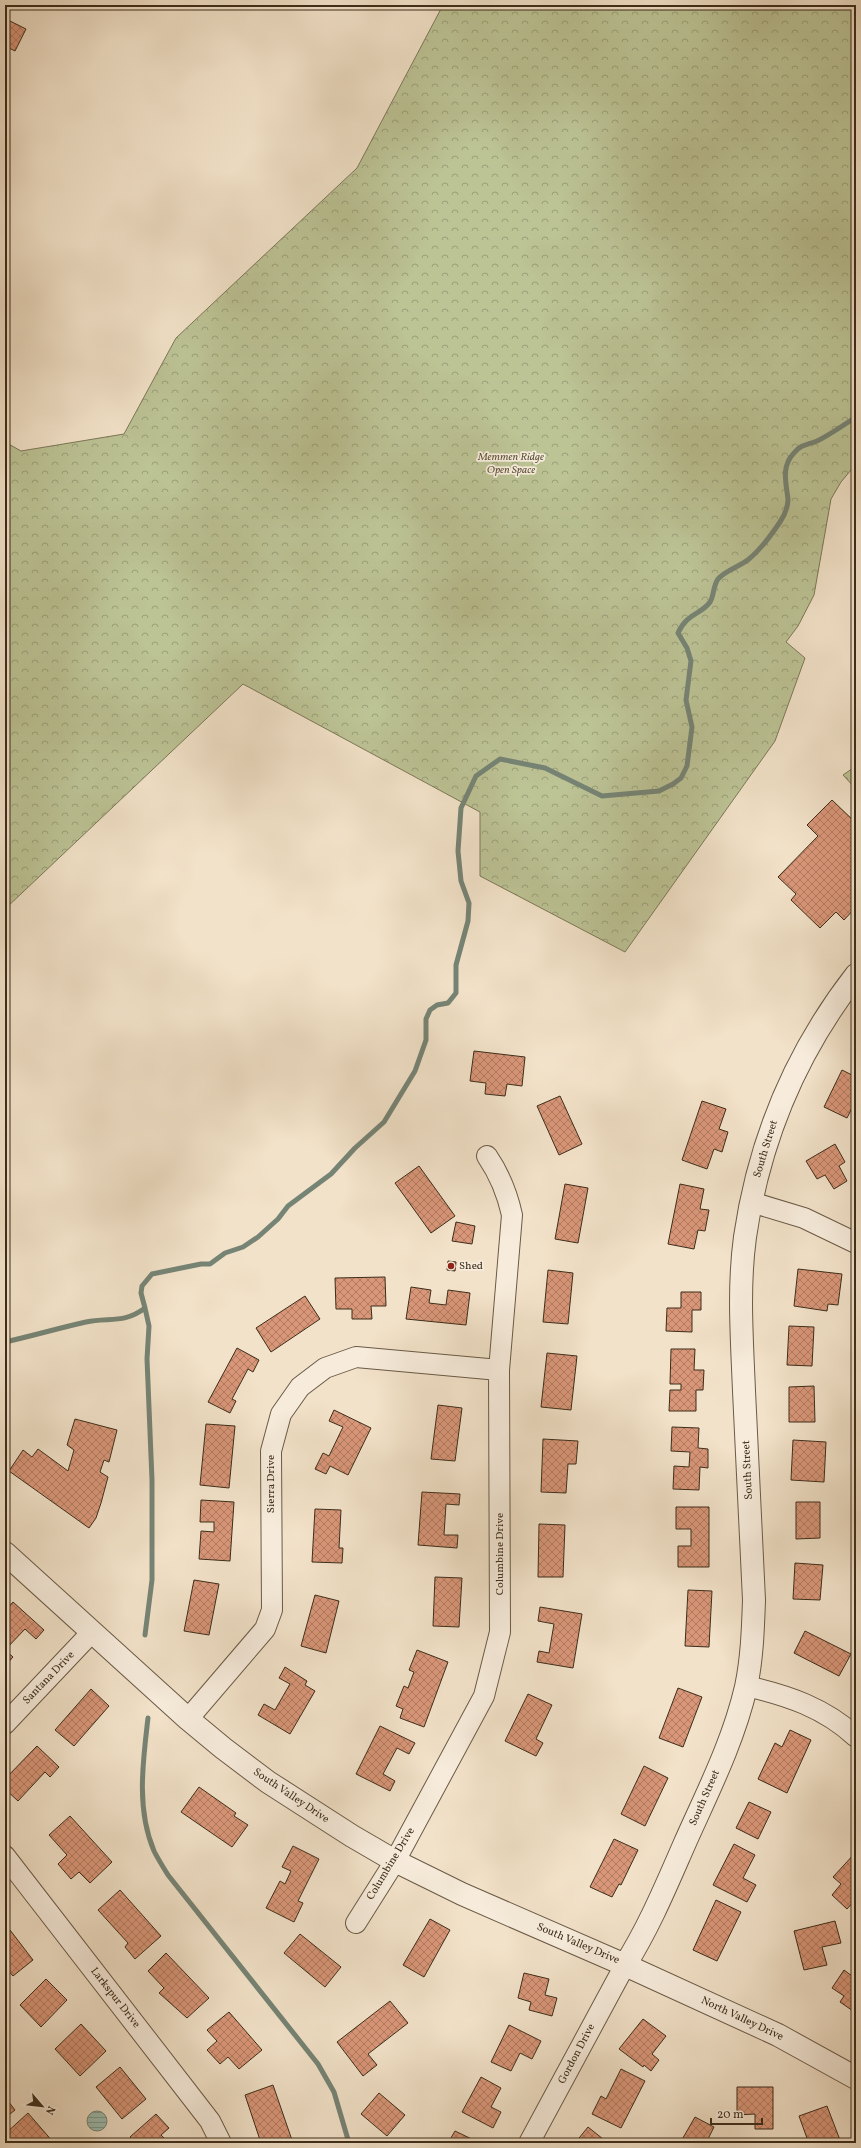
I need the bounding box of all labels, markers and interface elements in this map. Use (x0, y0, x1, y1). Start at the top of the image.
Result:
park label: Memmen Ridge Open Space (477, 450, 544, 478)
street label: South Street (750, 1118, 782, 1180)
place label: Shed (459, 1259, 483, 1274)
marker: Shed (446, 1261, 456, 1271)
street label: South Street (739, 1440, 757, 1500)
street label: Sierra Drive (264, 1455, 279, 1513)
street label: Columbine Drive (493, 1513, 508, 1595)
street label: Santana Drive (20, 1648, 78, 1708)
street label: South Valley Drive (250, 1765, 332, 1827)
street label: South Street (686, 1768, 724, 1828)
street label: Columbine Drive (363, 1825, 419, 1903)
street label: South Valley Drive (534, 1920, 622, 1968)
street label: Larkspur Drive (87, 1965, 143, 2031)
street label: North Valley Drive (698, 1993, 786, 2045)
street label: Gordon Drive (555, 2021, 599, 2087)
north arrow (22, 2086, 62, 2126)
scale bar (711, 2100, 762, 2126)
text: N (41, 2103, 58, 2117)
text: 20 m (717, 2107, 744, 2123)

